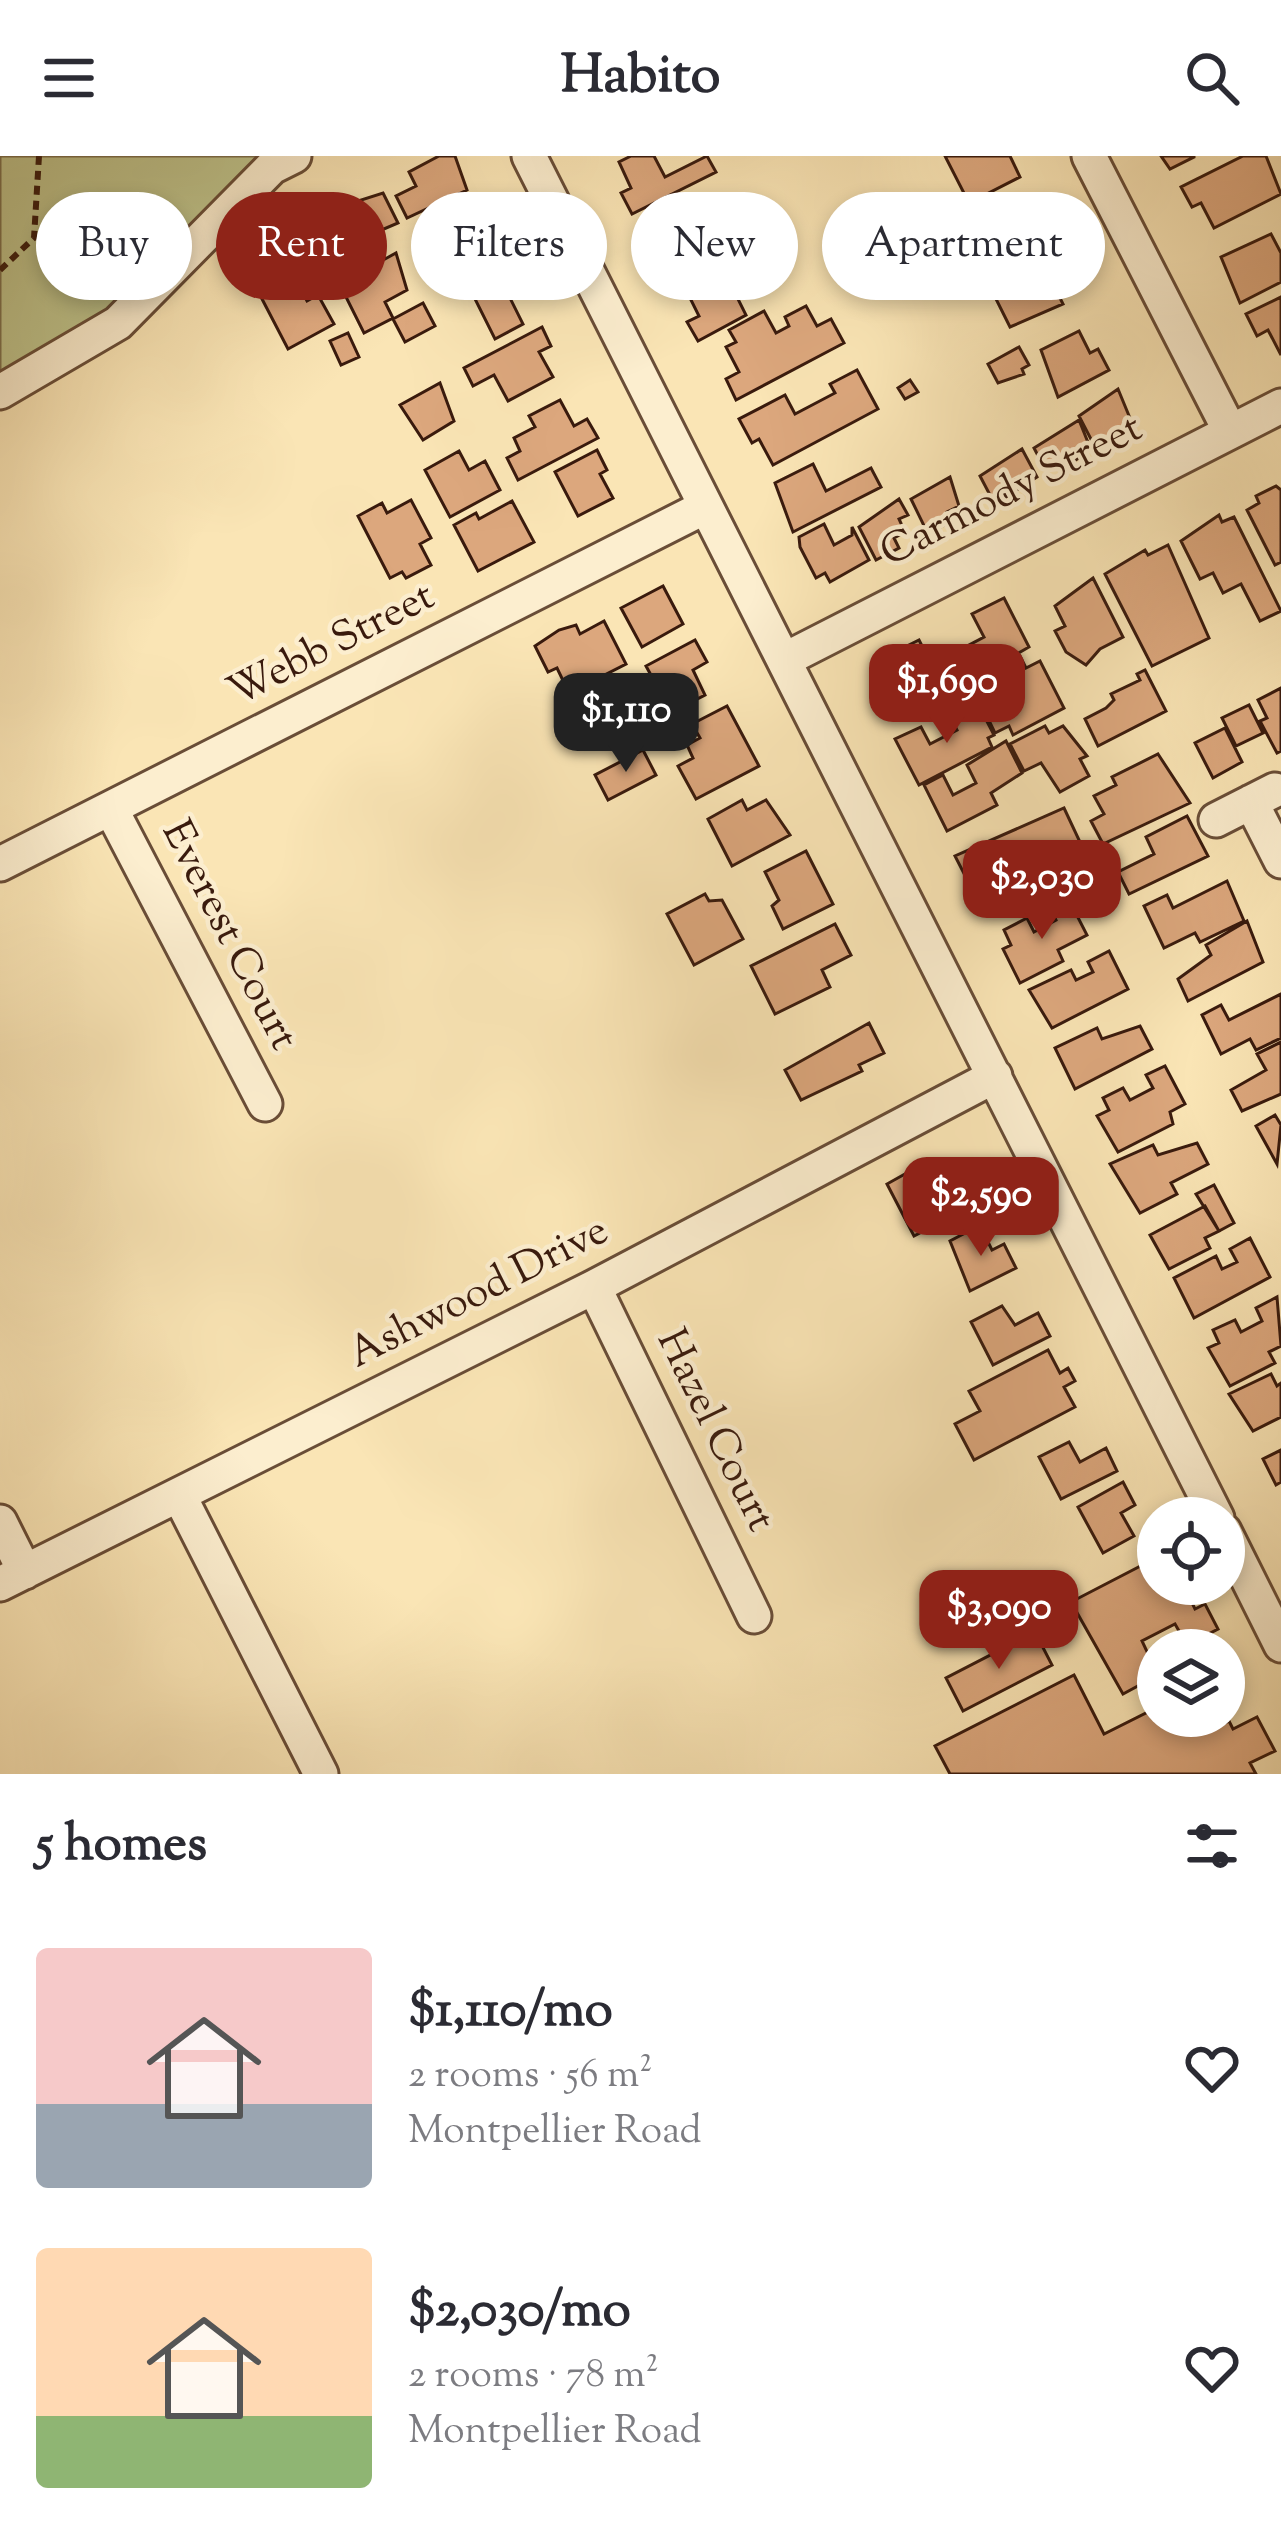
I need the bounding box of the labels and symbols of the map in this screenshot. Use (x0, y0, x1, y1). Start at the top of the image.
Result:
street label: Carmody Street (871, 400, 1153, 584)
street label: Webb Street (218, 568, 446, 724)
pin: $1,690 (849, 644, 1045, 746)
pin: $1,110 (528, 673, 724, 775)
street label: Everest Court (144, 811, 312, 1061)
pin: $2,030 (944, 840, 1140, 942)
pin: $2,590 (883, 1157, 1079, 1259)
street label: Ashwood Drive (339, 1203, 619, 1385)
street label: Hazel Court (639, 1320, 789, 1542)
pin: $3,090 (901, 1570, 1097, 1672)

